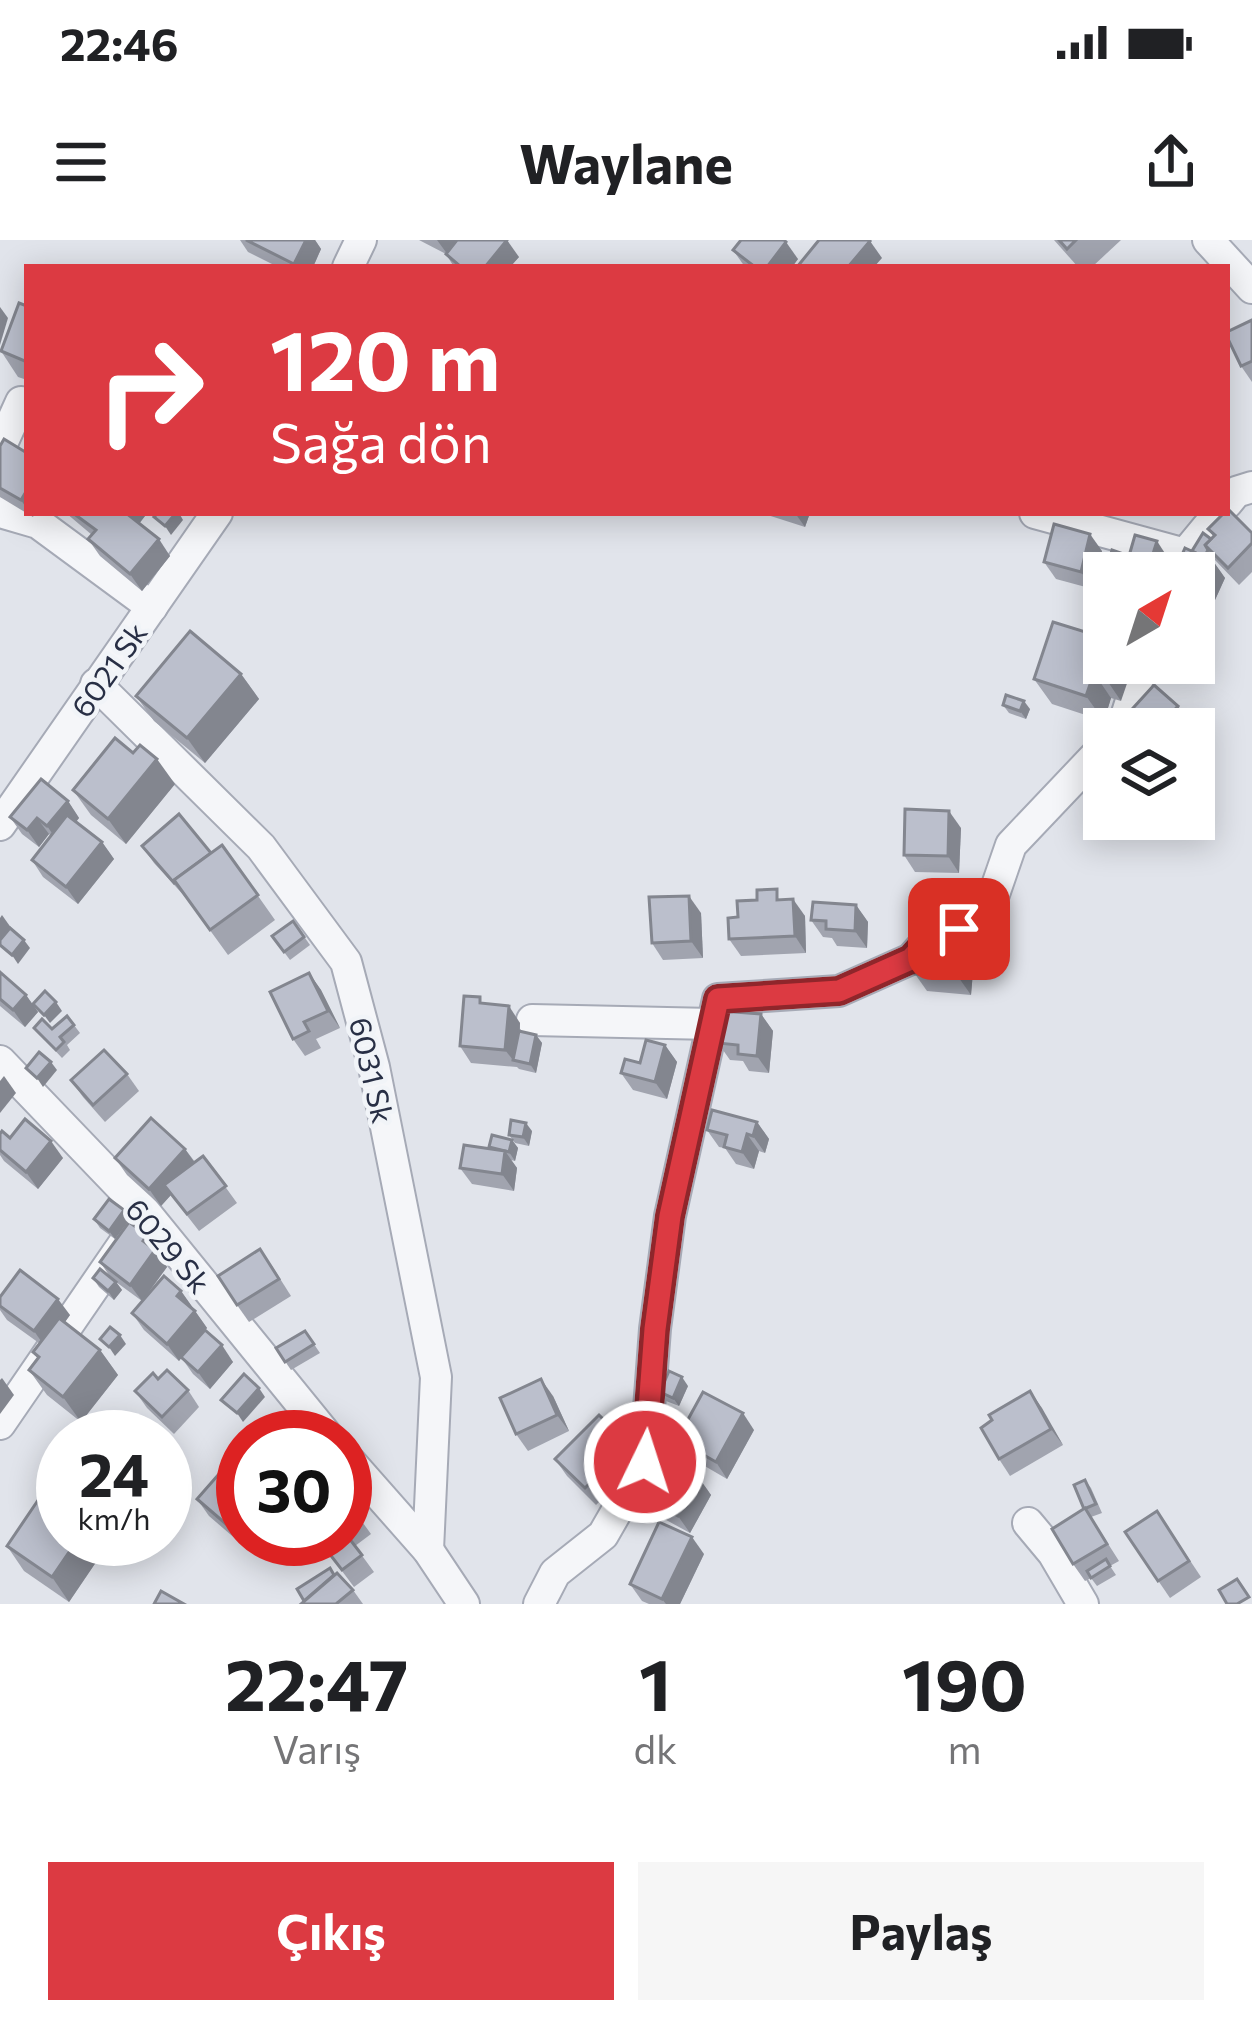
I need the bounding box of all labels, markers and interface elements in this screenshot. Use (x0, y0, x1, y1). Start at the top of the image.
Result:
text: 22:46 (60, 15, 179, 70)
icon: menu (48, 129, 114, 195)
text: Waylane (519, 129, 733, 195)
icon: share (1138, 129, 1204, 195)
text: 120 m (270, 306, 500, 408)
icon: right (72, 312, 228, 468)
text: Sağa dön (270, 408, 492, 474)
north arrow (1083, 552, 1215, 684)
map controls (1083, 552, 1215, 840)
street label: 6021 Sk (62, 615, 154, 723)
button: layers (1083, 708, 1215, 840)
pin (908, 878, 1010, 980)
icon: arrive (926, 896, 992, 962)
street label: 6031 Sk (343, 1014, 403, 1126)
street label: 6029 Sk (119, 1190, 219, 1300)
position arrow (582, 1399, 708, 1525)
speed limit sign: 30 (216, 1410, 372, 1566)
text: 24 (79, 1436, 149, 1509)
text: km/h (78, 1499, 150, 1536)
text: 22:47 (225, 1638, 408, 1726)
text: 1 (639, 1638, 672, 1726)
text: 190 (902, 1638, 1027, 1726)
text: Varış (272, 1724, 361, 1772)
text: dk (633, 1724, 677, 1772)
text: m (948, 1724, 982, 1772)
button: Çıkış (48, 1862, 614, 2000)
button: Paylaş (638, 1862, 1204, 2000)

